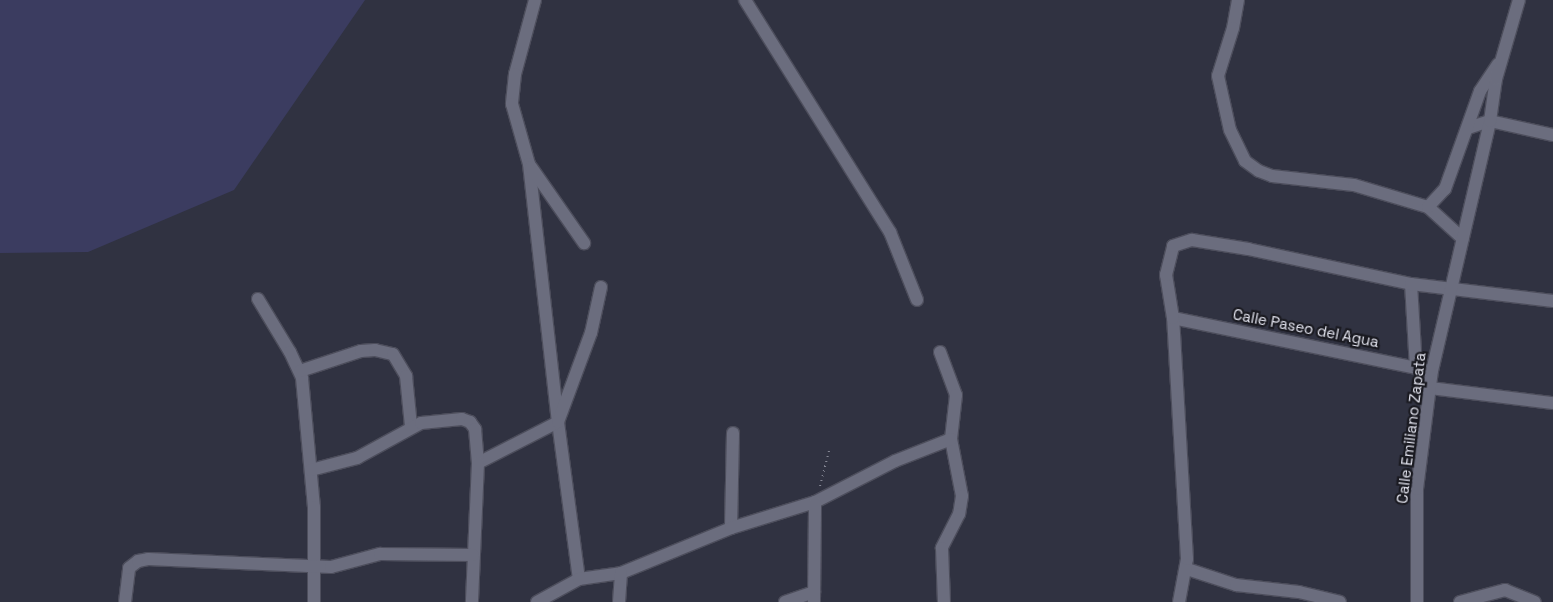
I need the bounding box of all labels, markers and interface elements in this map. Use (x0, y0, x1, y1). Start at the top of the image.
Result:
street label: Calle Paseo del Agua (1231, 305, 1381, 351)
street label: Calle Emiliano Zapata (1393, 351, 1429, 505)

